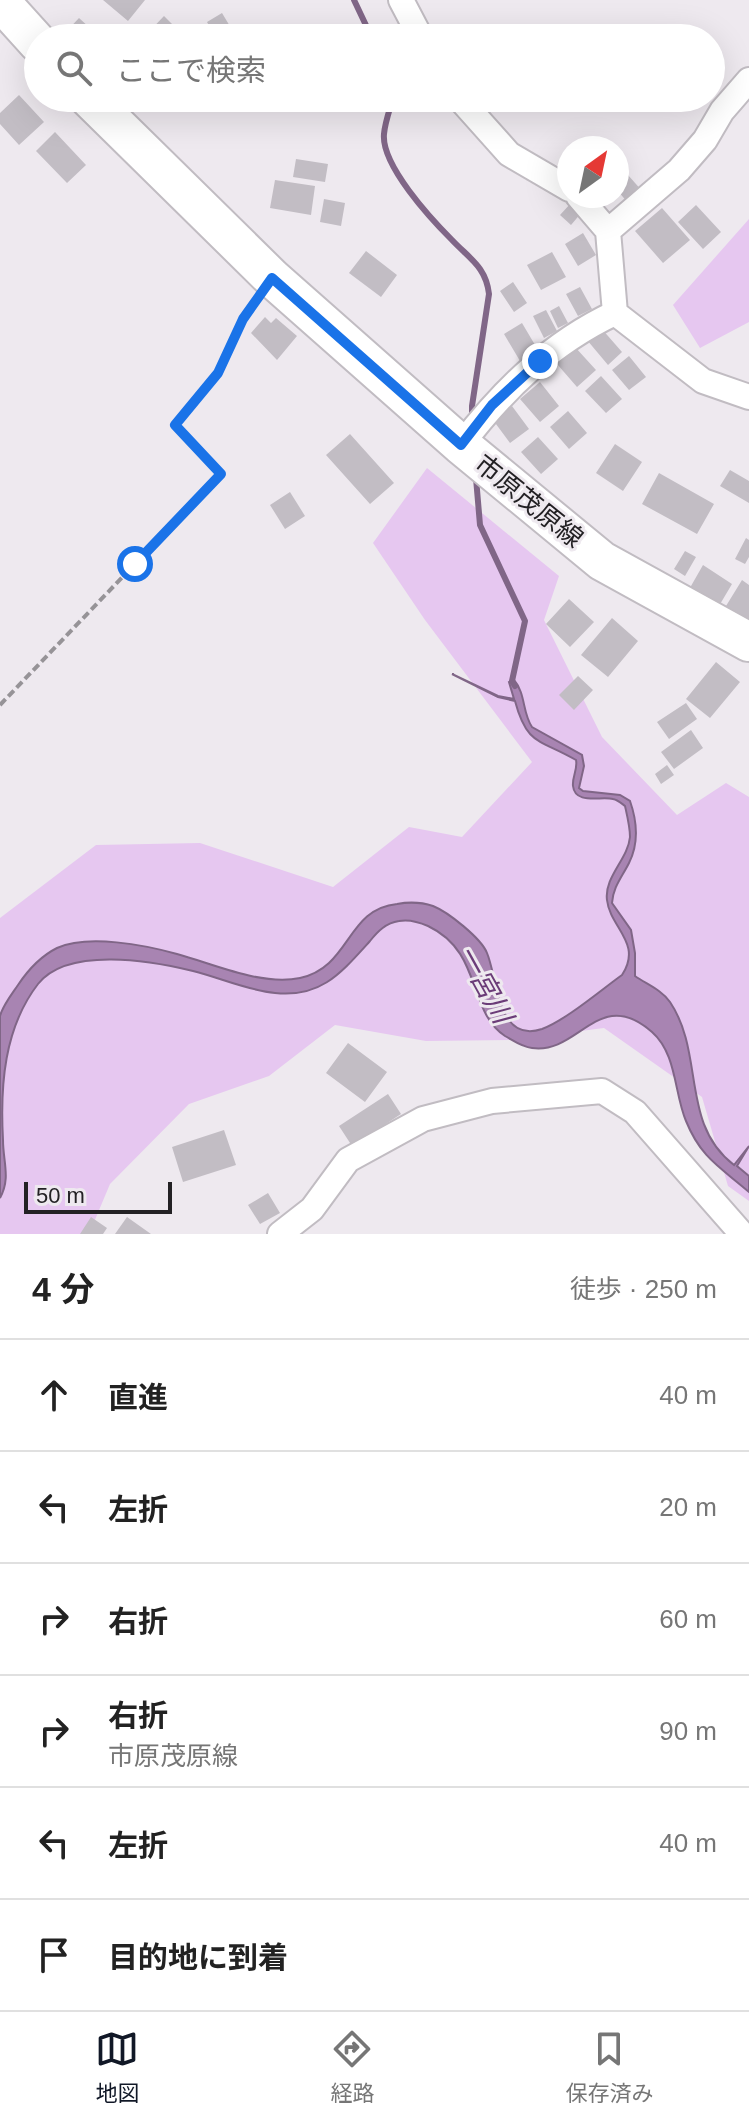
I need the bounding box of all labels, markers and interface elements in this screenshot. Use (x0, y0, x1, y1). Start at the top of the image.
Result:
search box (24, 24, 725, 112)
icon: search (52, 46, 96, 90)
text: ここで検索 (116, 54, 266, 87)
north arrow (557, 136, 629, 208)
route end (522, 343, 558, 379)
street label: 市原茂原線 (469, 448, 589, 554)
route start (117, 546, 153, 582)
water label: 一宮川 (451, 940, 520, 1031)
scale bar (24, 1178, 172, 1214)
text: 50 m (36, 1183, 85, 1208)
text: 4 分 (32, 1270, 94, 1308)
text: 徒歩 · 250 m (570, 1274, 717, 1304)
icon: ahead (32, 1373, 76, 1417)
text: 40 m (659, 1380, 717, 1410)
text: 直進 (108, 1381, 168, 1414)
icon: left (32, 1485, 76, 1529)
text: 20 m (659, 1492, 717, 1522)
text: 左折 (108, 1493, 168, 1526)
icon: right (32, 1597, 76, 1641)
text: 60 m (659, 1604, 717, 1634)
text: 右折 (108, 1605, 168, 1638)
text: 右折 (108, 1699, 168, 1732)
icon: right (32, 1709, 76, 1753)
text: 90 m (659, 1716, 717, 1746)
text: 市原茂原線 (108, 1741, 238, 1771)
icon: left (32, 1821, 76, 1865)
text: 40 m (659, 1828, 717, 1858)
text: 左折 (108, 1829, 168, 1862)
icon: arrive (32, 1933, 76, 1977)
text: 目的地に到着 (108, 1941, 288, 1974)
tab: 地図 (95, 2027, 140, 2107)
tab: 経路 (330, 2027, 375, 2107)
tab: 保存済み (565, 2027, 654, 2107)

